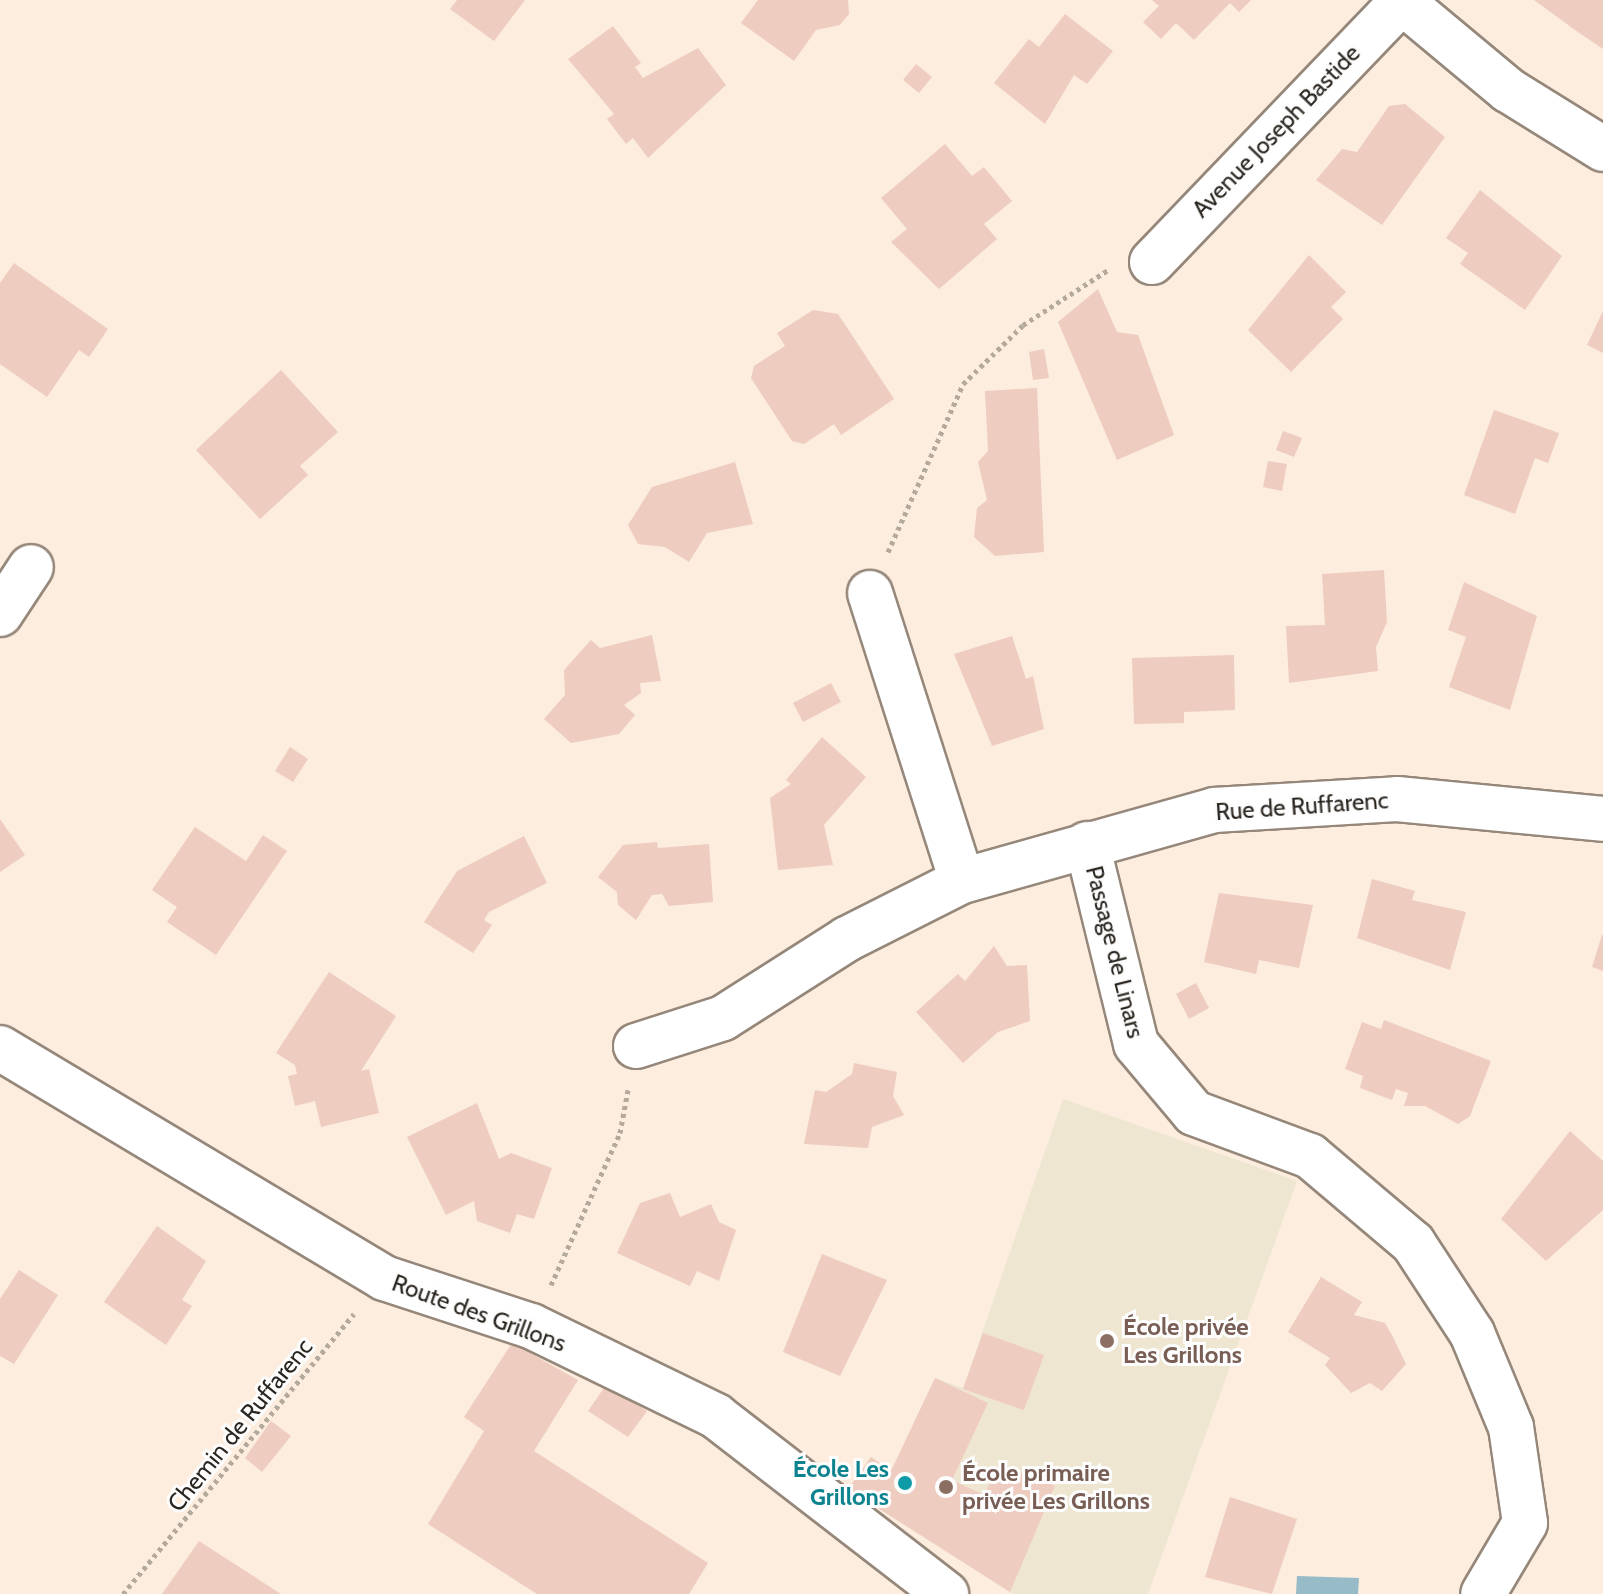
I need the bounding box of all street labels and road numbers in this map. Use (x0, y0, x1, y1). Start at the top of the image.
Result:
street label: Avenue Joseph Bastide (1186, 39, 1366, 223)
street label: Rue de Ruffarenc (1215, 786, 1389, 826)
street label: Passage de Linars (1080, 863, 1150, 1041)
street label: Route des Grillons (388, 1268, 570, 1358)
street label: Chemin de Ruffarenc (161, 1333, 319, 1517)

